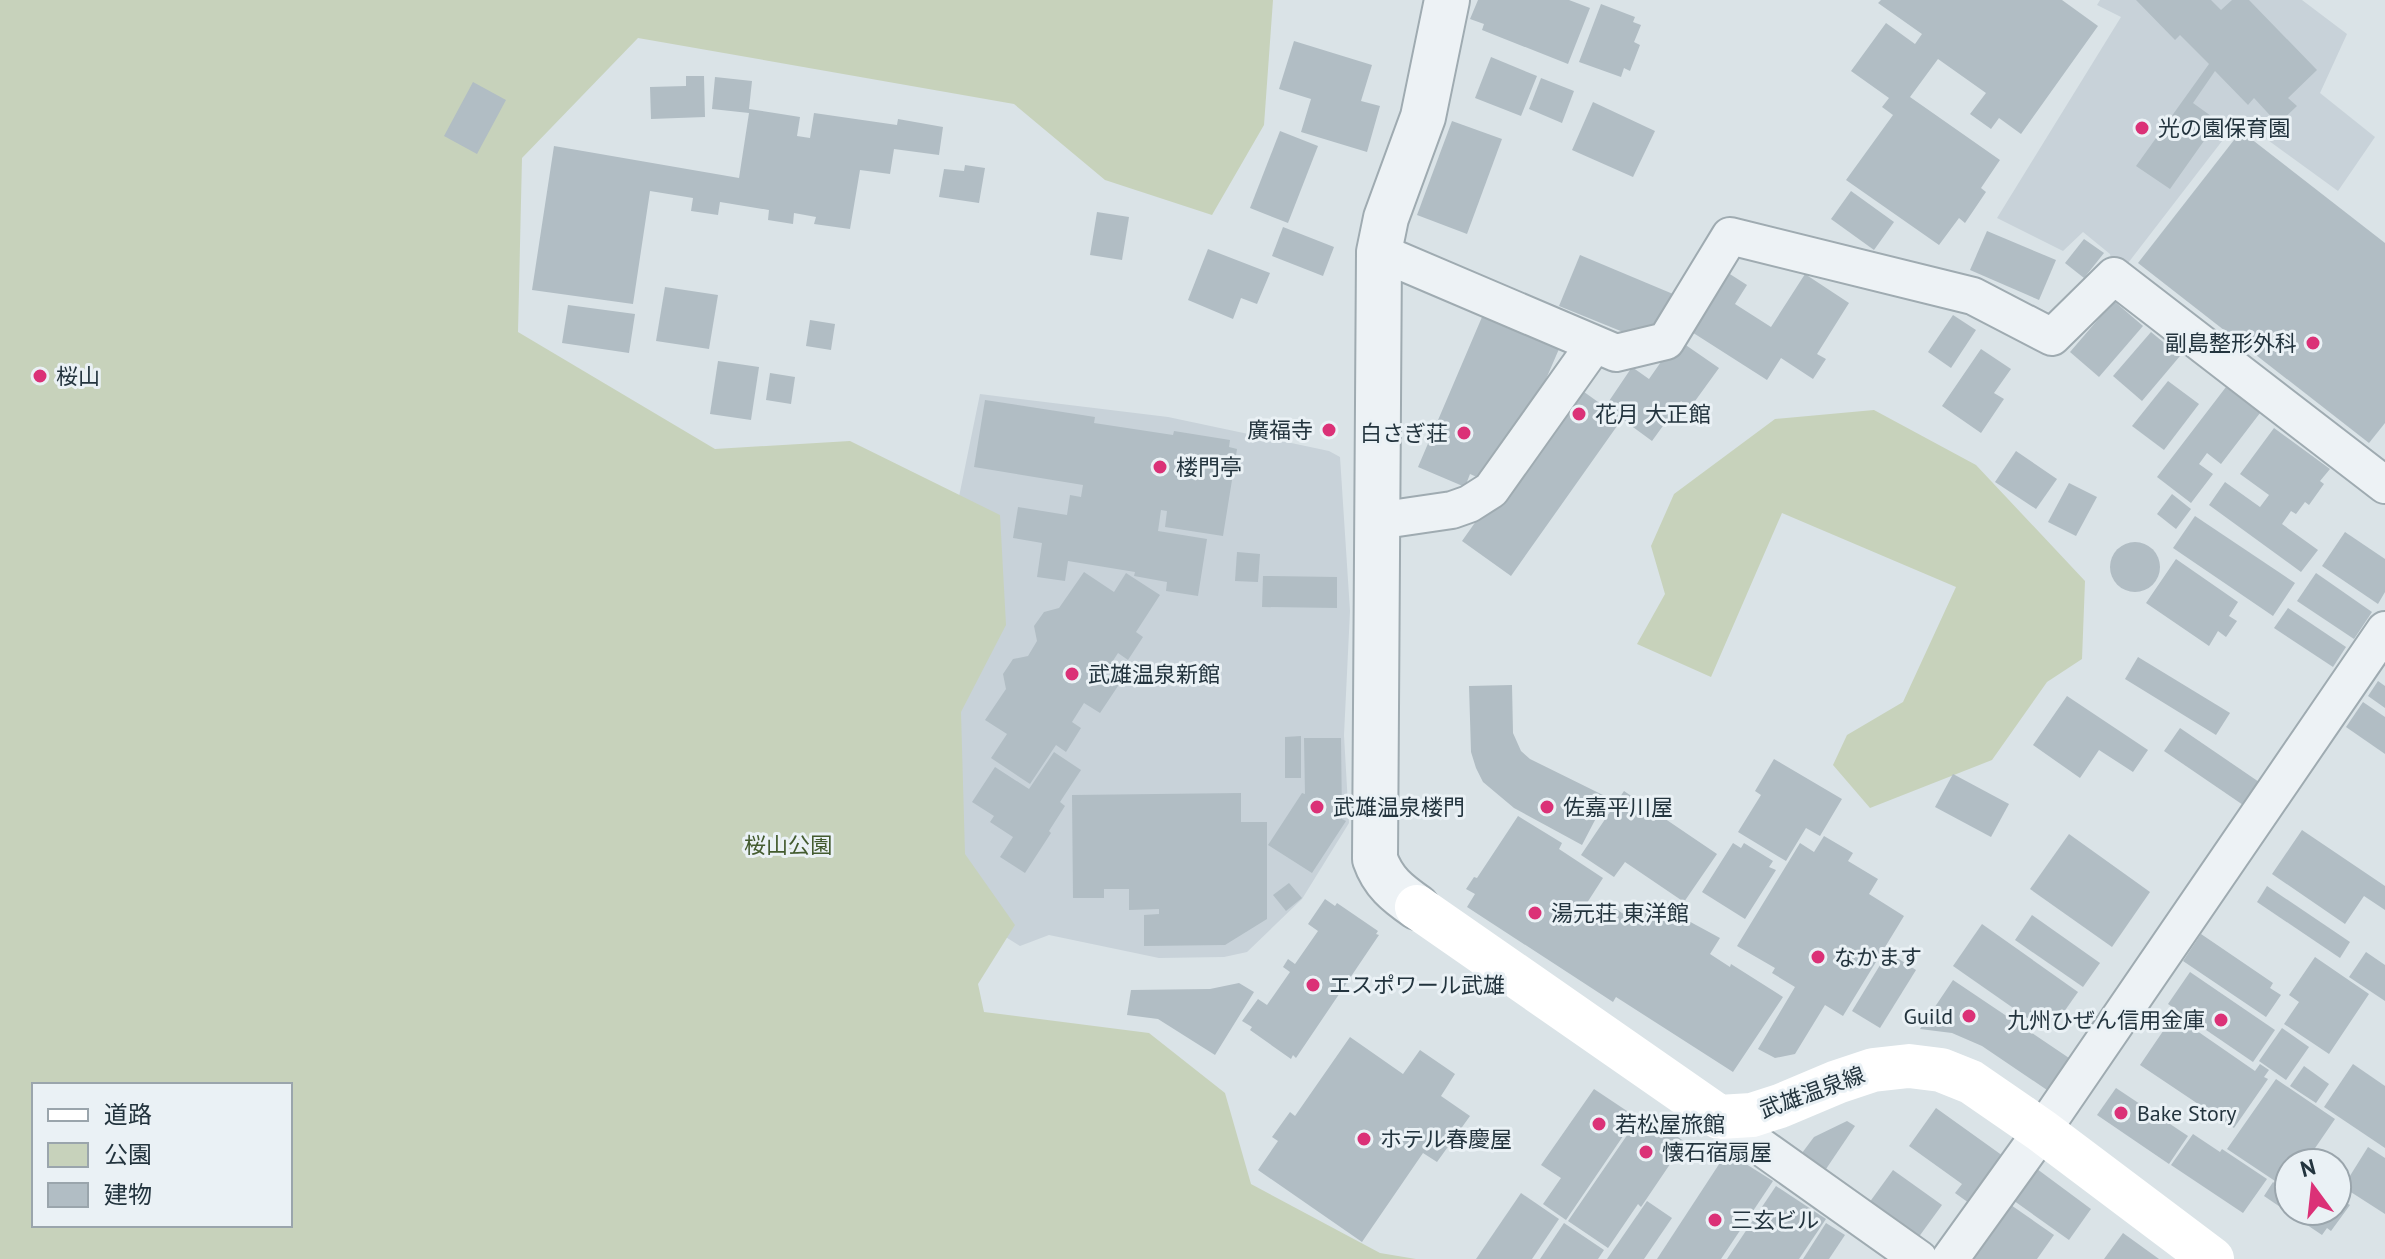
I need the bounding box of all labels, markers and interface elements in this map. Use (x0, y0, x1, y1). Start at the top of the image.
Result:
place label: 光の園保育園 (2158, 114, 2290, 142)
marker: 光の園保育園 (2133, 119, 2151, 137)
place label: 副島整形外科 (2165, 329, 2297, 357)
marker: 副島整形外科 (2304, 334, 2322, 352)
place label: 桜山 (56, 362, 100, 390)
marker: 桜山 (31, 367, 49, 385)
place label: 花月 大正館 (1595, 400, 1711, 428)
marker: 花月 大正館 (1570, 405, 1588, 423)
place label: 廣福寺 (1247, 416, 1313, 444)
place label: 白さぎ荘 (1360, 419, 1448, 447)
marker: 廣福寺 (1320, 421, 1338, 439)
marker: 白さぎ荘 (1455, 424, 1473, 442)
place label: 楼門亭 (1176, 453, 1242, 481)
marker: 楼門亭 (1151, 458, 1169, 476)
place label: 武雄温泉新館 (1088, 660, 1220, 688)
marker: 武雄温泉新館 (1063, 665, 1081, 683)
place label: 武雄温泉楼門 (1333, 793, 1465, 821)
place label: 佐嘉平川屋 (1563, 793, 1673, 821)
marker: 武雄温泉楼門 (1308, 798, 1326, 816)
marker: 佐嘉平川屋 (1538, 798, 1556, 816)
park label: 桜山公園 (744, 831, 832, 859)
place label: 湯元荘 東洋館 (1551, 899, 1689, 927)
marker: 湯元荘 東洋館 (1526, 904, 1544, 922)
place label: なかます (1834, 943, 1922, 971)
marker: なかます (1809, 948, 1827, 966)
place label: エスポワール武雄 (1329, 971, 1505, 999)
marker: エスポワール武雄 (1304, 976, 1322, 994)
place label: Guild (1904, 1002, 1953, 1030)
place label: 九州ひぜん信用金庫 (2007, 1006, 2205, 1034)
marker: Guild (1960, 1007, 1978, 1025)
marker: 九州ひぜん信用金庫 (2212, 1011, 2230, 1029)
street label: 武雄温泉線 (1756, 1060, 1868, 1124)
legend (32, 1083, 292, 1227)
text: 道路 (104, 1099, 152, 1130)
place label: Bake Story (2137, 1099, 2237, 1127)
marker: Bake Story (2112, 1104, 2130, 1122)
place label: 若松屋旅館 (1615, 1110, 1725, 1138)
marker: 若松屋旅館 (1590, 1115, 1608, 1133)
place label: ホテル春慶屋 (1380, 1125, 1512, 1153)
marker: ホテル春慶屋 (1355, 1130, 1373, 1148)
place label: 懐石宿扇屋 (1662, 1138, 1772, 1166)
text: 公園 (104, 1139, 152, 1170)
marker: 懐石宿扇屋 (1637, 1143, 1655, 1161)
north arrow (2273, 1147, 2353, 1227)
text: N (2297, 1152, 2318, 1183)
text: 建物 (104, 1179, 152, 1210)
place label: 三玄ビル (1731, 1206, 1819, 1234)
marker: 三玄ビル (1706, 1211, 1724, 1229)

